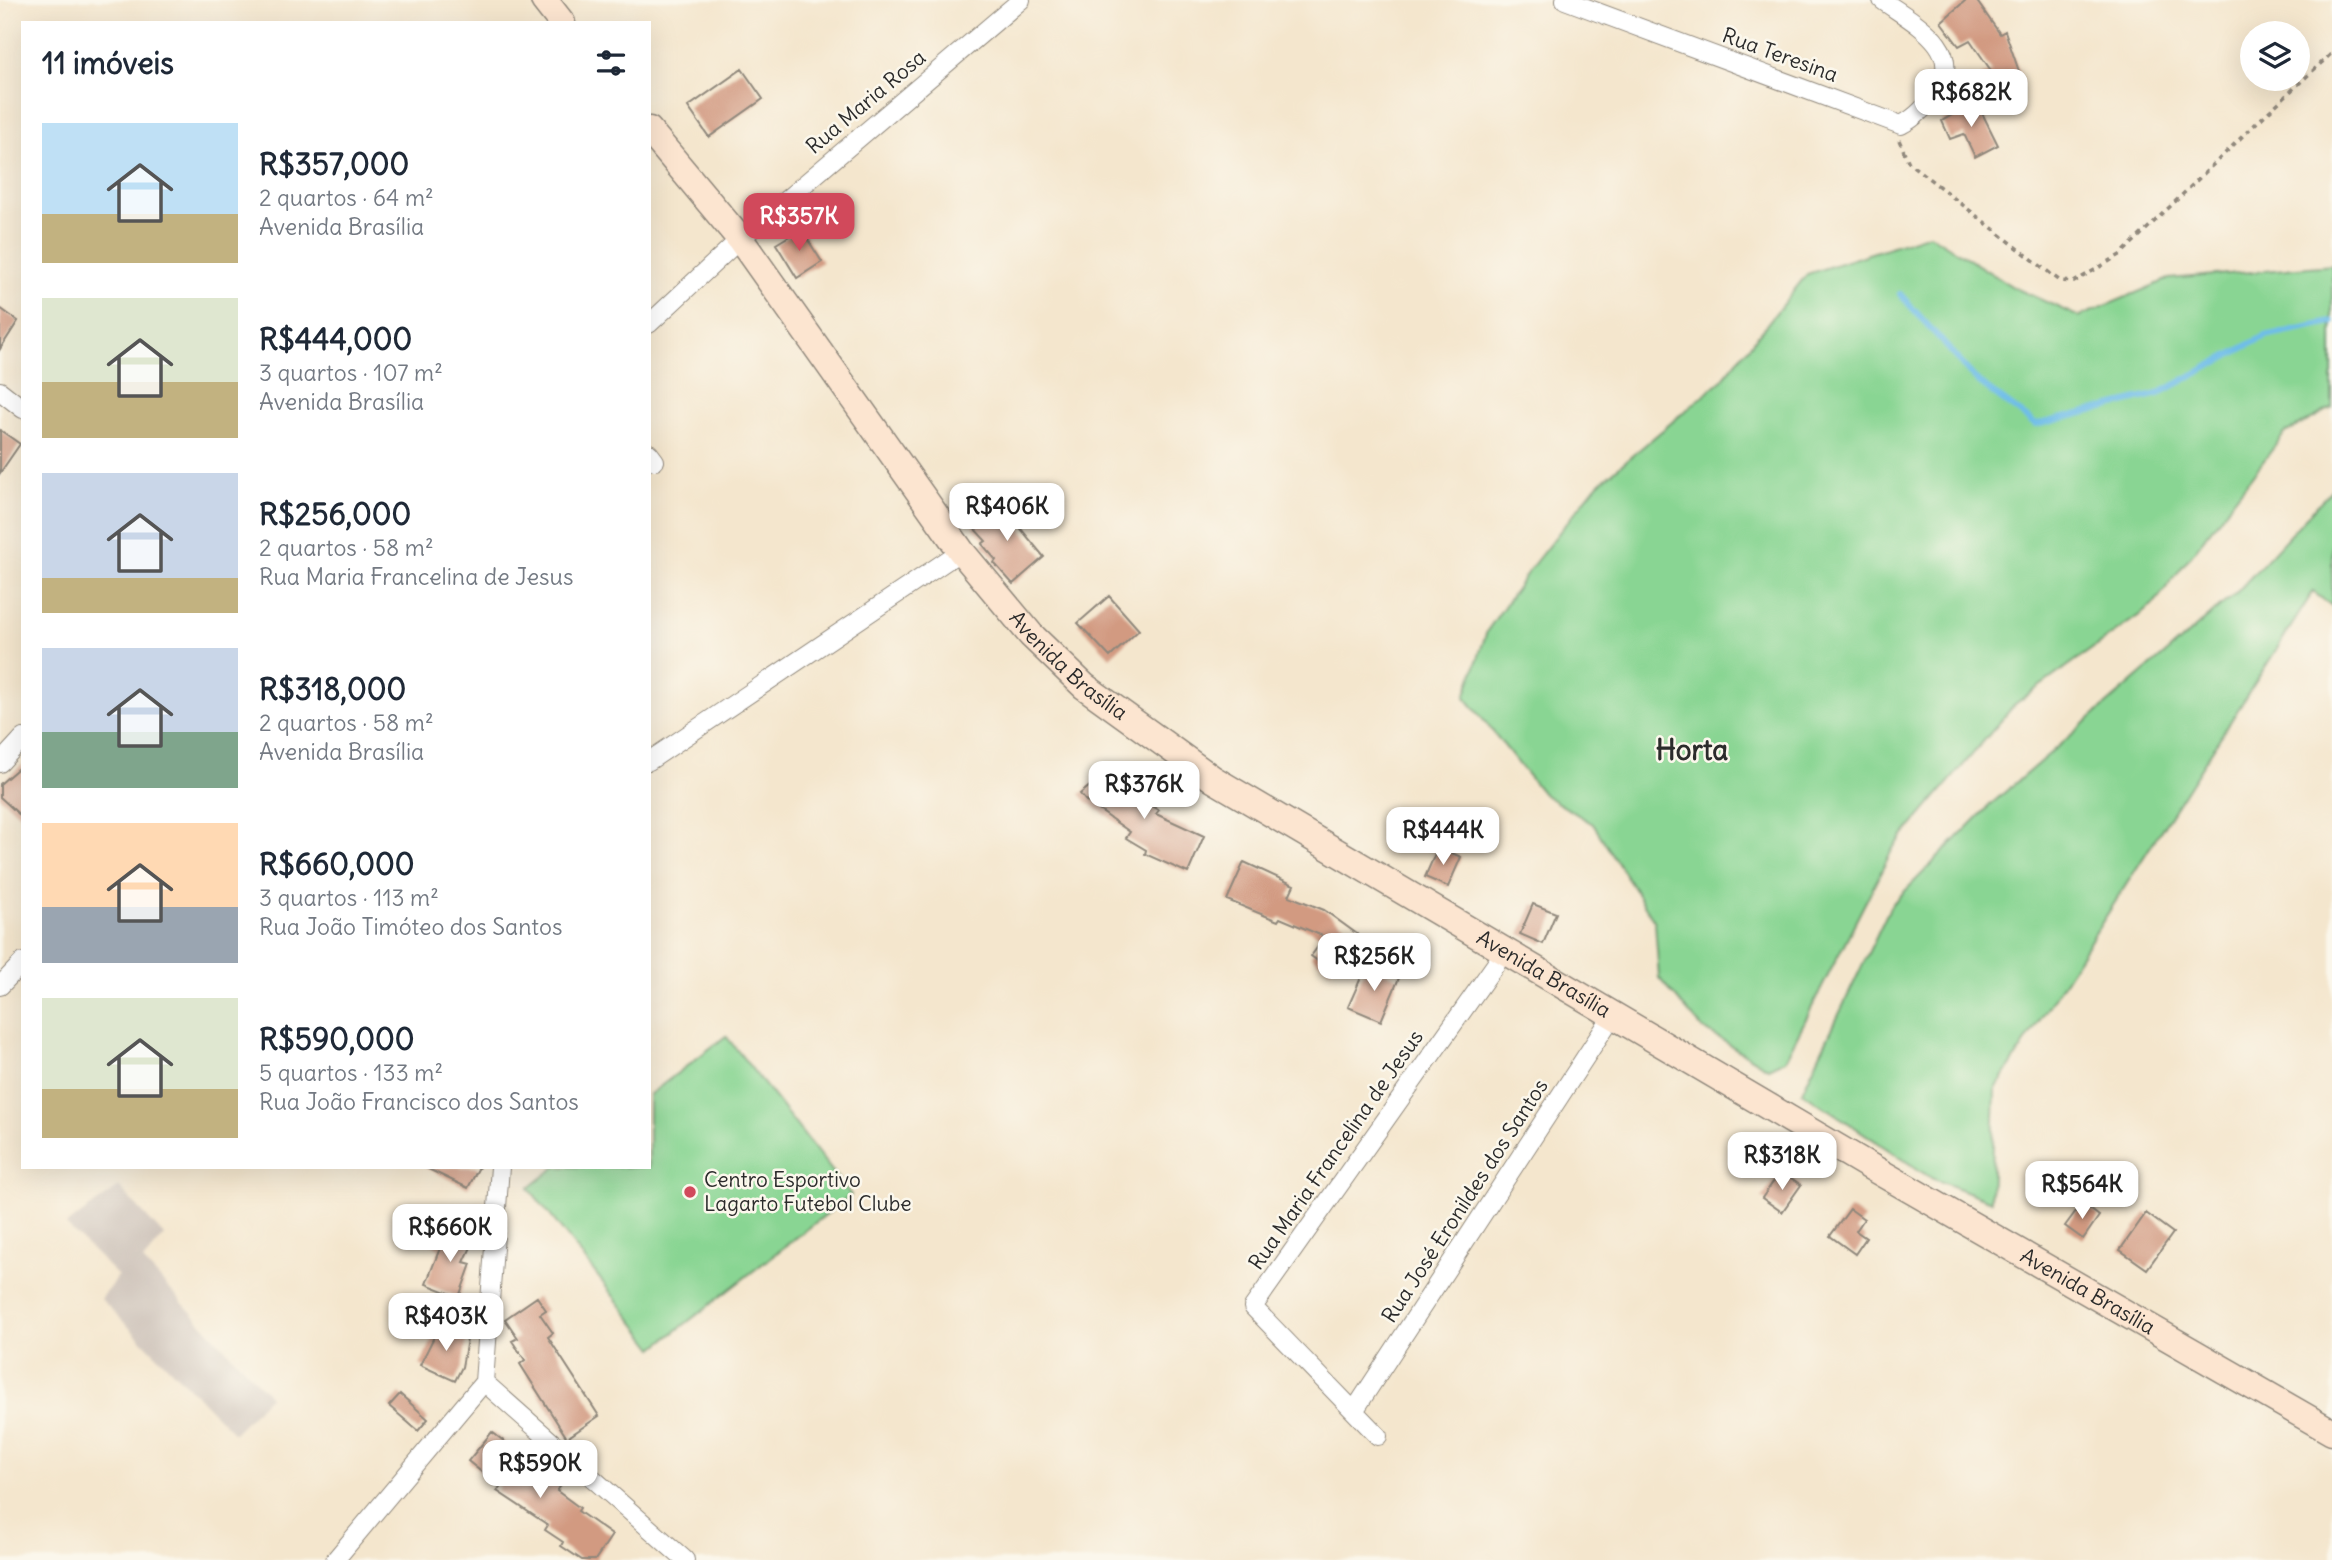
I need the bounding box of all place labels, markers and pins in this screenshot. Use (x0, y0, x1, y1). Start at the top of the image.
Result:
pin: R$682K (1914, 69, 2028, 129)
pin: R$357K (742, 194, 856, 253)
pin: R$406K (950, 484, 1064, 543)
pin: R$376K (1087, 762, 1201, 821)
pin: R$444K (1386, 808, 1500, 867)
pin: R$256K (1317, 934, 1431, 993)
pin: R$318K (1725, 1132, 1839, 1192)
pin: R$564K (2025, 1162, 2139, 1221)
place label: Centro Esportivo Lagarto Futebol Clube (704, 1166, 912, 1217)
marker: Centro Esportivo Lagarto Futebol Clube (682, 1184, 698, 1200)
pin: R$660K (393, 1204, 507, 1264)
pin: R$403K (389, 1294, 503, 1353)
pin: R$590K (483, 1440, 597, 1500)

